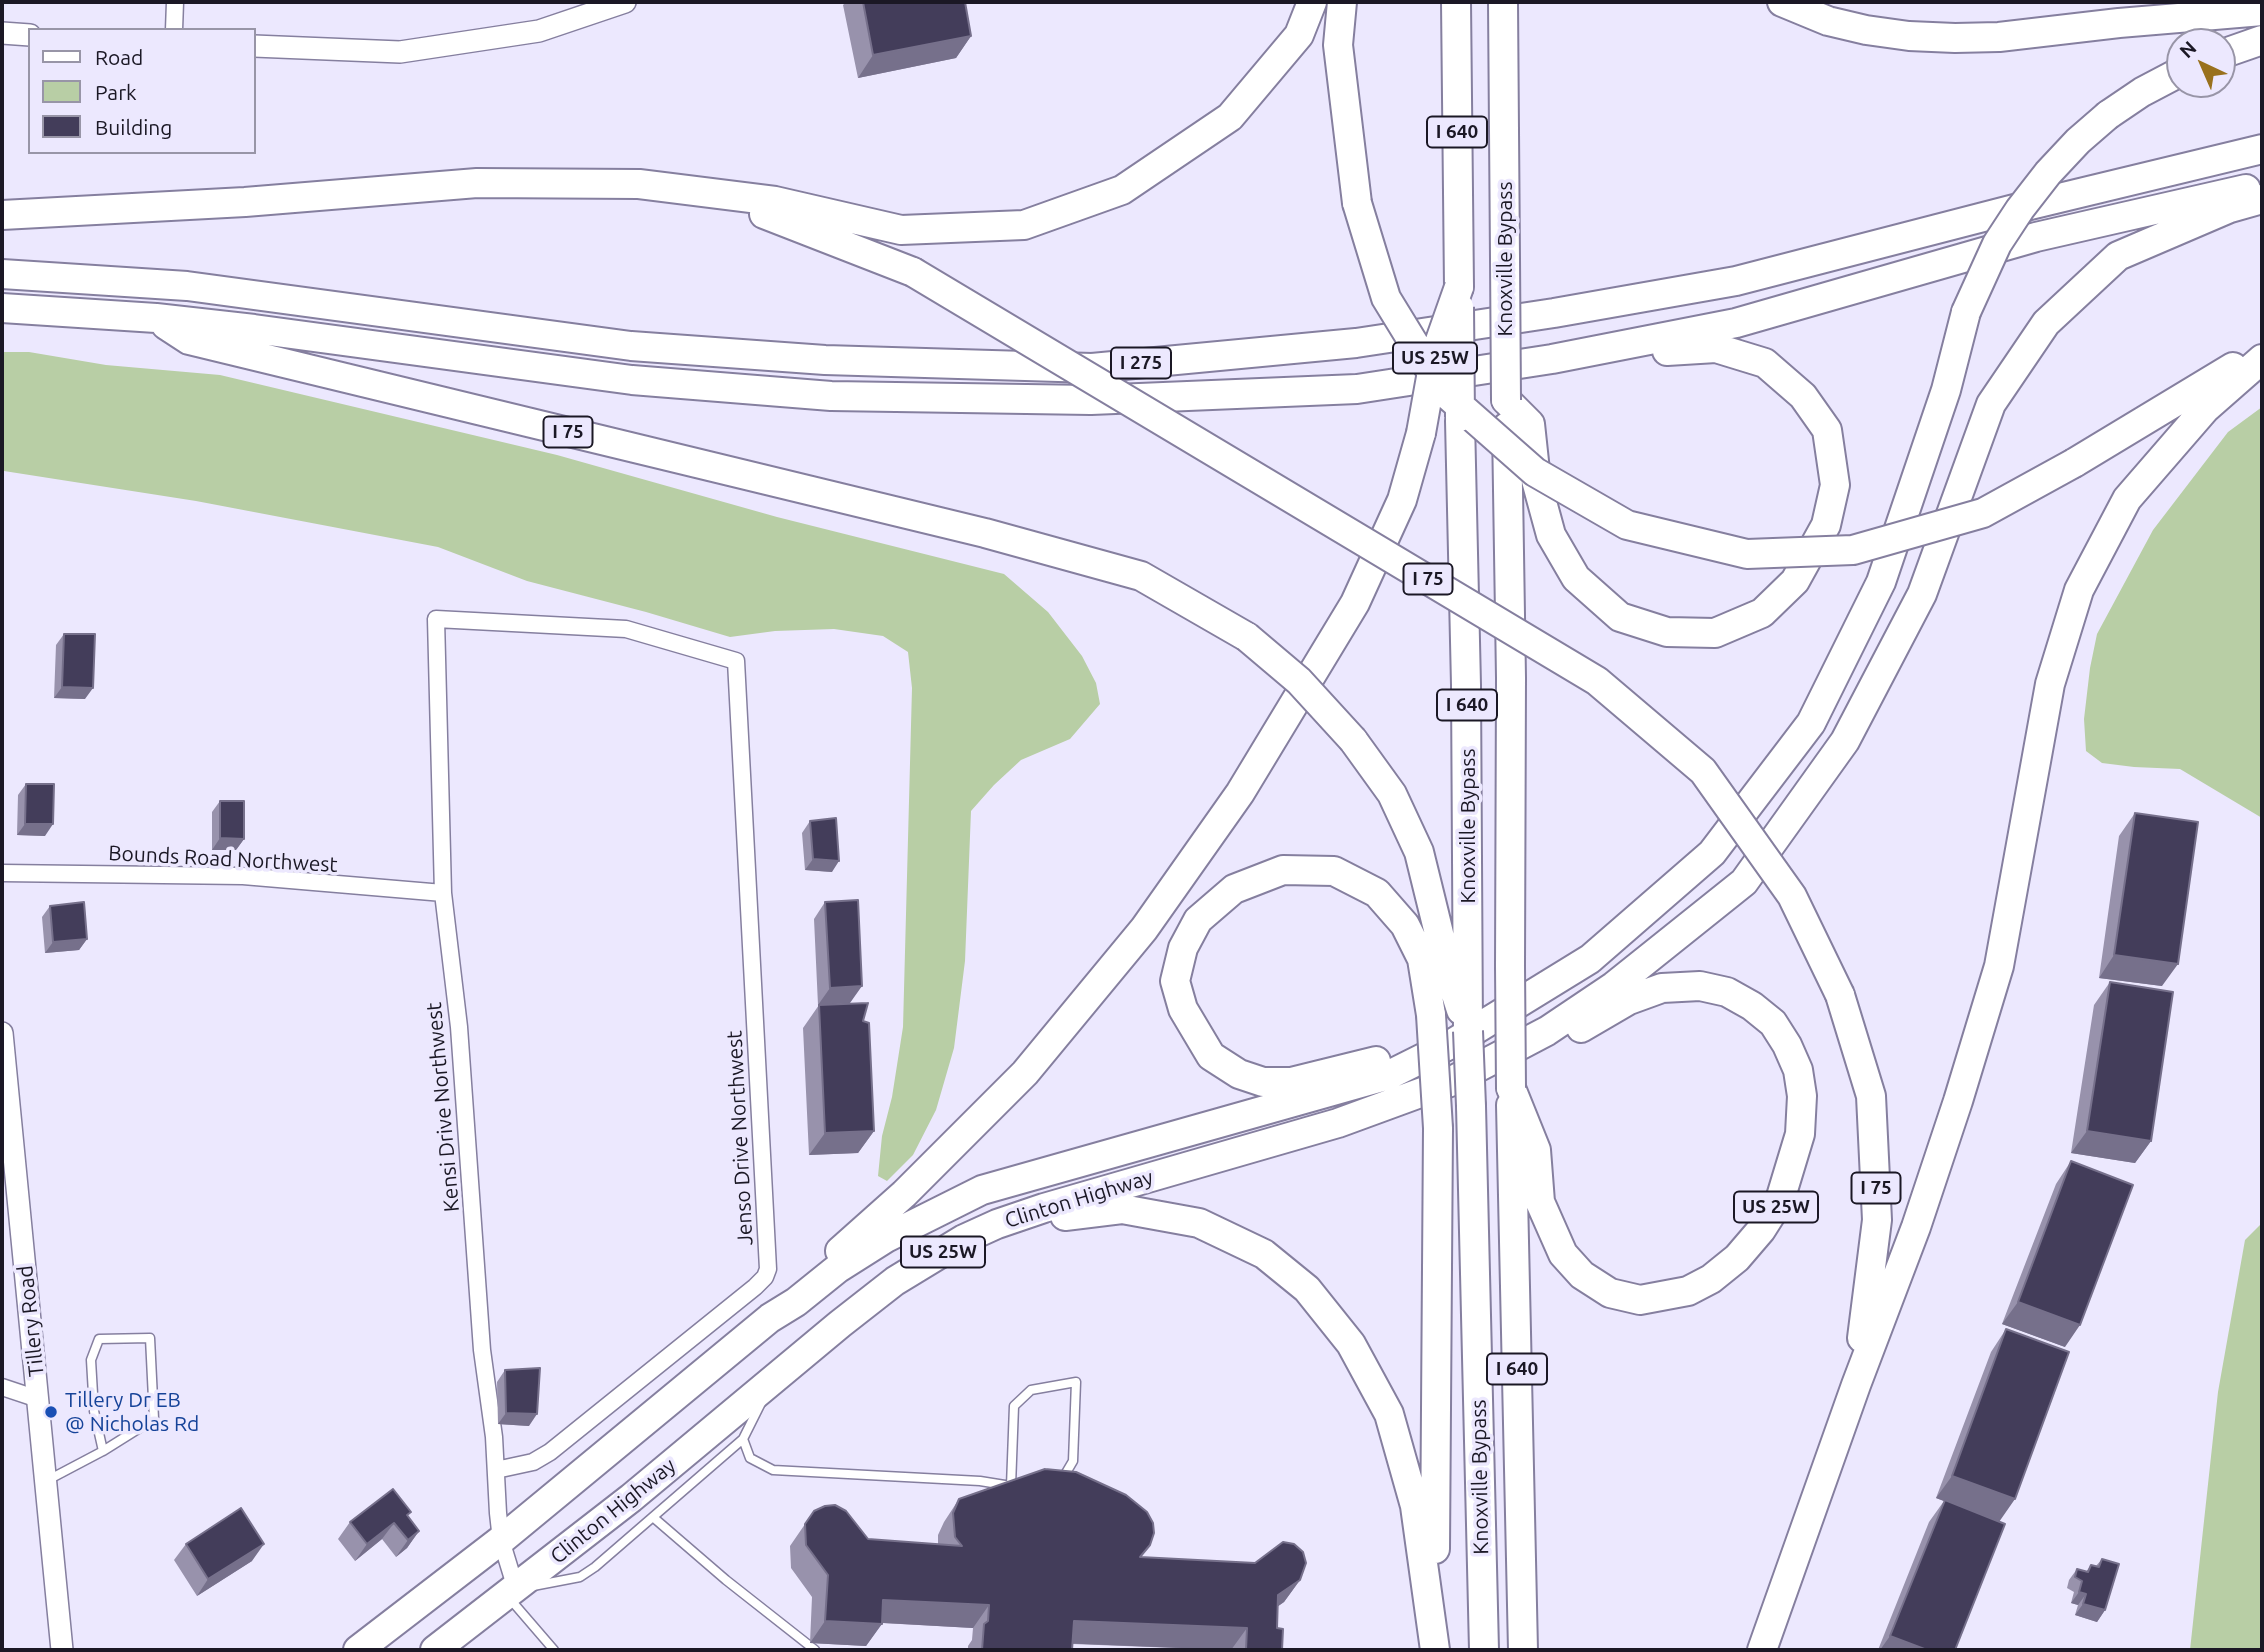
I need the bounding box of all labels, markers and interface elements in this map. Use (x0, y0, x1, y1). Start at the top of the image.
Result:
legend (28, 28, 256, 154)
north arrow (2166, 28, 2236, 98)
text: N (2175, 36, 2201, 62)
text: Road (95, 45, 143, 69)
text: Park (95, 80, 137, 104)
text: Building (95, 115, 172, 139)
road number: I 640 (1427, 116, 1487, 148)
street label: Knoxville Bypass (1492, 181, 1518, 337)
road number: US 25W (1393, 342, 1477, 374)
road number: I 275 (1111, 348, 1171, 378)
road number: I 75 (544, 416, 592, 448)
road number: I 75 (1404, 564, 1452, 594)
road number: I 640 (1437, 690, 1497, 720)
street label: Knoxville Bypass (1455, 748, 1481, 904)
street label: Bounds Road Northwest (108, 840, 338, 878)
street label: Kensi Drive Northwest (421, 1001, 465, 1213)
street label: Jenso Drive Northwest (722, 1030, 758, 1246)
street label: Clinton Highway (1002, 1164, 1156, 1234)
road number: I 75 (1852, 1172, 1900, 1204)
road number: US 25W (1734, 1191, 1818, 1222)
road number: US 25W (901, 1236, 985, 1268)
street label: Tillery Road (13, 1264, 49, 1378)
road number: I 640 (1487, 1354, 1547, 1385)
place label: Tillery Dr EB @ Nicholas Rd (65, 1387, 199, 1437)
street label: Knoxville Bypass (1466, 1399, 1494, 1555)
marker: Tillery Dr EB @ Nicholas Rd (43, 1404, 59, 1420)
street label: Clinton Highway (545, 1453, 681, 1569)

